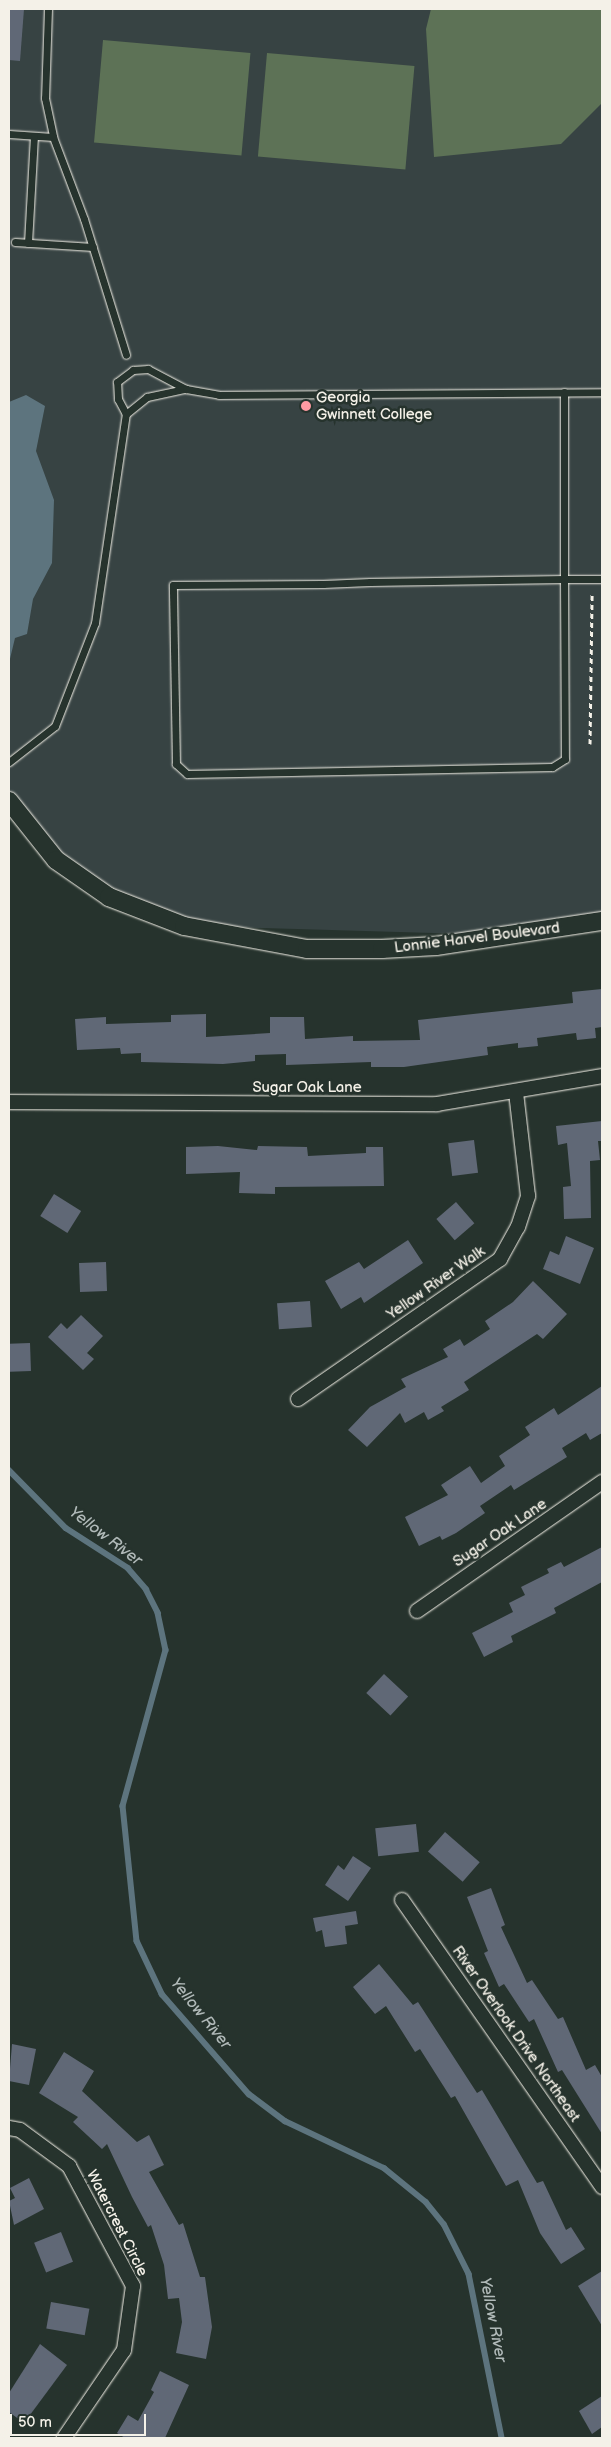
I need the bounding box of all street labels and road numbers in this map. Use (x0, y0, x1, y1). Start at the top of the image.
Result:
street label: Lonnie Harvel Boulevard (393, 919, 561, 957)
street label: Sugar Oak Lane (252, 1079, 362, 1097)
street label: Yellow River Walk (383, 1242, 489, 1324)
street label: Sugar Oak Lane (450, 1495, 550, 1571)
street label: River Overlook Drive Northeast (448, 1943, 584, 2125)
street label: Watercrest Circle (82, 2167, 152, 2279)

